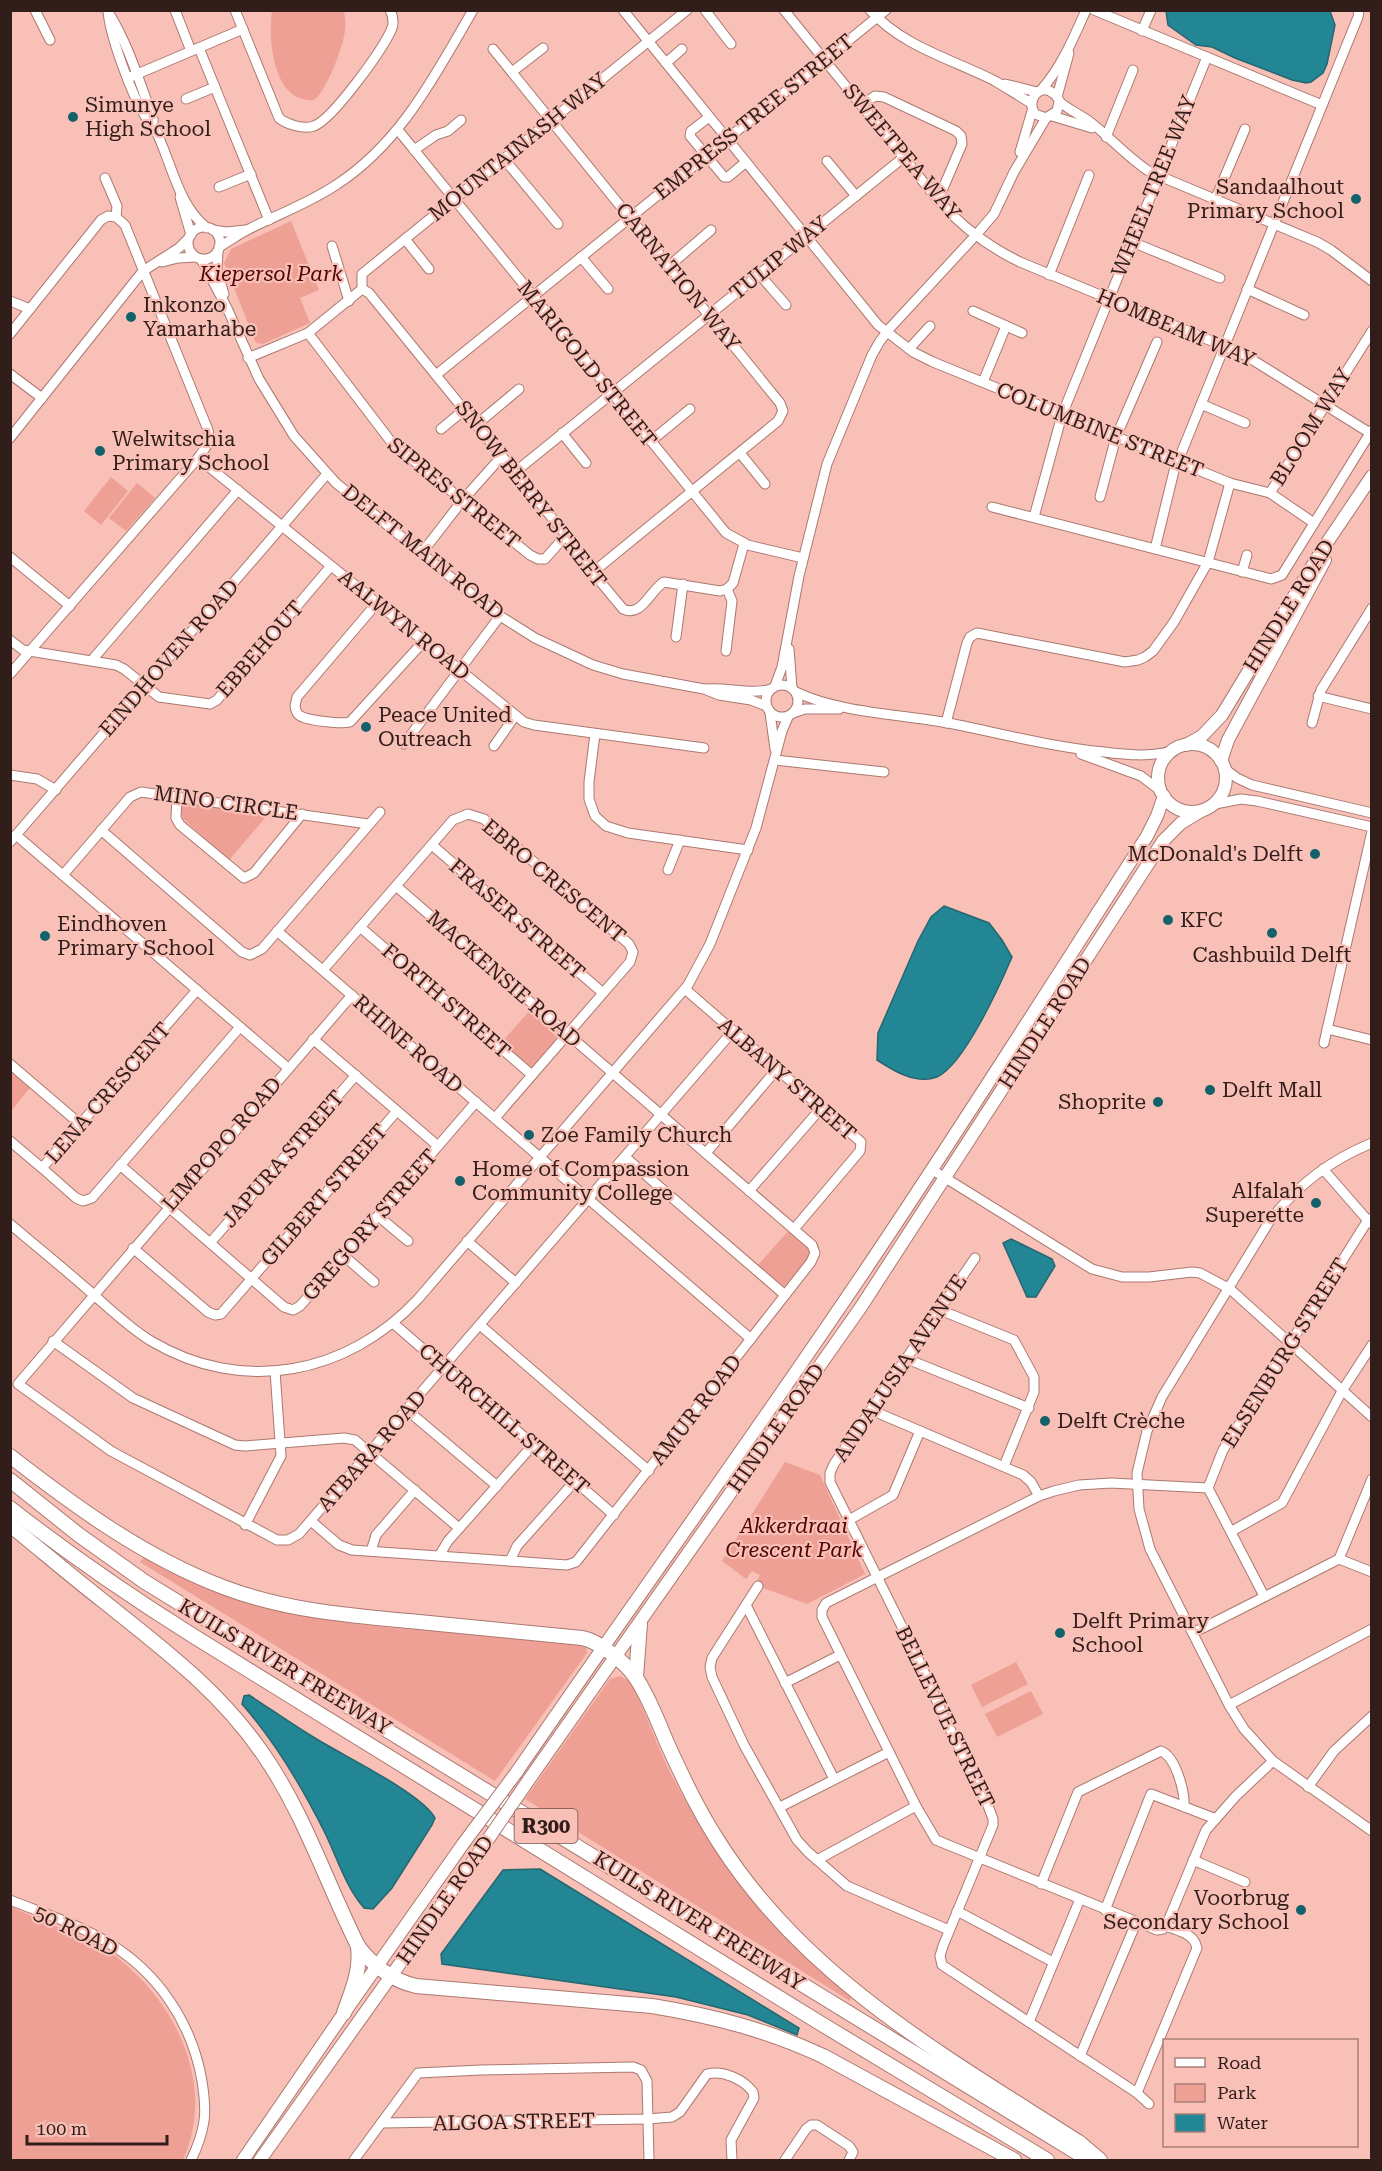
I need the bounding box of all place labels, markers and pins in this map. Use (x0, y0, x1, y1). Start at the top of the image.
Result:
place label: Simunye High School (85, 93, 211, 141)
marker: Simunye High School (66, 110, 80, 124)
place label: Sandaalhout Primary School (1187, 175, 1345, 223)
marker: Sandaalhout Primary School (1349, 192, 1363, 206)
place label: Inkonzo Yamarhabe (143, 293, 256, 341)
marker: Inkonzo Yamarhabe (124, 310, 138, 324)
place label: Welwitschia Primary School (112, 427, 270, 475)
marker: Welwitschia Primary School (93, 444, 107, 458)
place label: Peace United Outreach (378, 703, 512, 751)
marker: Peace United Outreach (359, 720, 373, 734)
place label: McDonald's Delft (1127, 842, 1303, 866)
marker: McDonald's Delft (1308, 847, 1322, 861)
place label: KFC (1180, 908, 1223, 932)
place label: Eindhoven Primary School (57, 912, 215, 960)
marker: KFC (1161, 913, 1175, 927)
marker: Cashbuild Delft (1265, 926, 1279, 940)
marker: Eindhoven Primary School (38, 929, 52, 943)
place label: Cashbuild Delft (1193, 943, 1352, 967)
place label: Delft Mall (1222, 1078, 1323, 1102)
marker: Delft Mall (1203, 1083, 1217, 1097)
place label: Shoprite (1058, 1090, 1146, 1114)
marker: Shoprite (1151, 1095, 1165, 1109)
place label: Zoe Family Church (541, 1123, 733, 1147)
marker: Zoe Family Church (522, 1128, 536, 1142)
place label: Home of Compassion Community College (472, 1157, 690, 1205)
marker: Home of Compassion Community College (453, 1174, 467, 1188)
place label: Alfalah Superette (1205, 1179, 1304, 1227)
marker: Alfalah Superette (1309, 1196, 1323, 1210)
place label: Delft Crèche (1057, 1409, 1185, 1433)
marker: Delft Crèche (1038, 1414, 1052, 1428)
place label: Delft Primary School (1072, 1609, 1209, 1657)
marker: Delft Primary School (1053, 1626, 1067, 1640)
place label: Voorbrug Secondary School (1103, 1886, 1290, 1934)
marker: Voorbrug Secondary School (1294, 1903, 1308, 1917)

